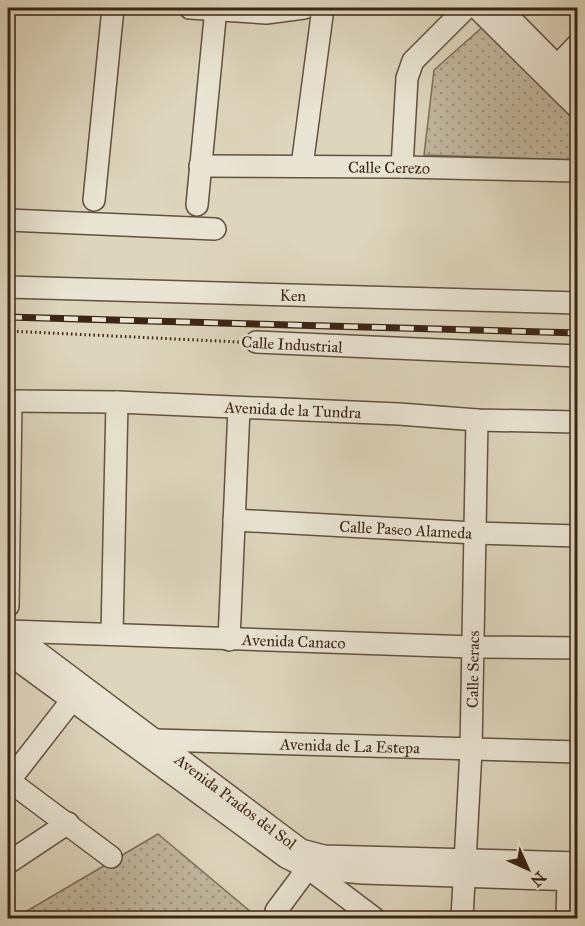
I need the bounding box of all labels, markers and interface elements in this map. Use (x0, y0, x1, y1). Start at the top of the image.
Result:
street label: Calle Cerezo (348, 158, 430, 178)
street label: Ken (279, 286, 307, 305)
street label: Calle Industrial (241, 332, 344, 357)
street label: Avenida de la Tundra (223, 398, 362, 422)
street label: Calle Paseo Alameda (339, 517, 473, 543)
street label: Avenida Canaco (241, 630, 346, 653)
street label: Calle Seracs (463, 630, 483, 708)
street label: Avenida de La Estepa (279, 735, 420, 758)
street label: Avenida Prados del Sol (170, 749, 301, 854)
north arrow (498, 839, 558, 899)
text: N (526, 868, 550, 891)

